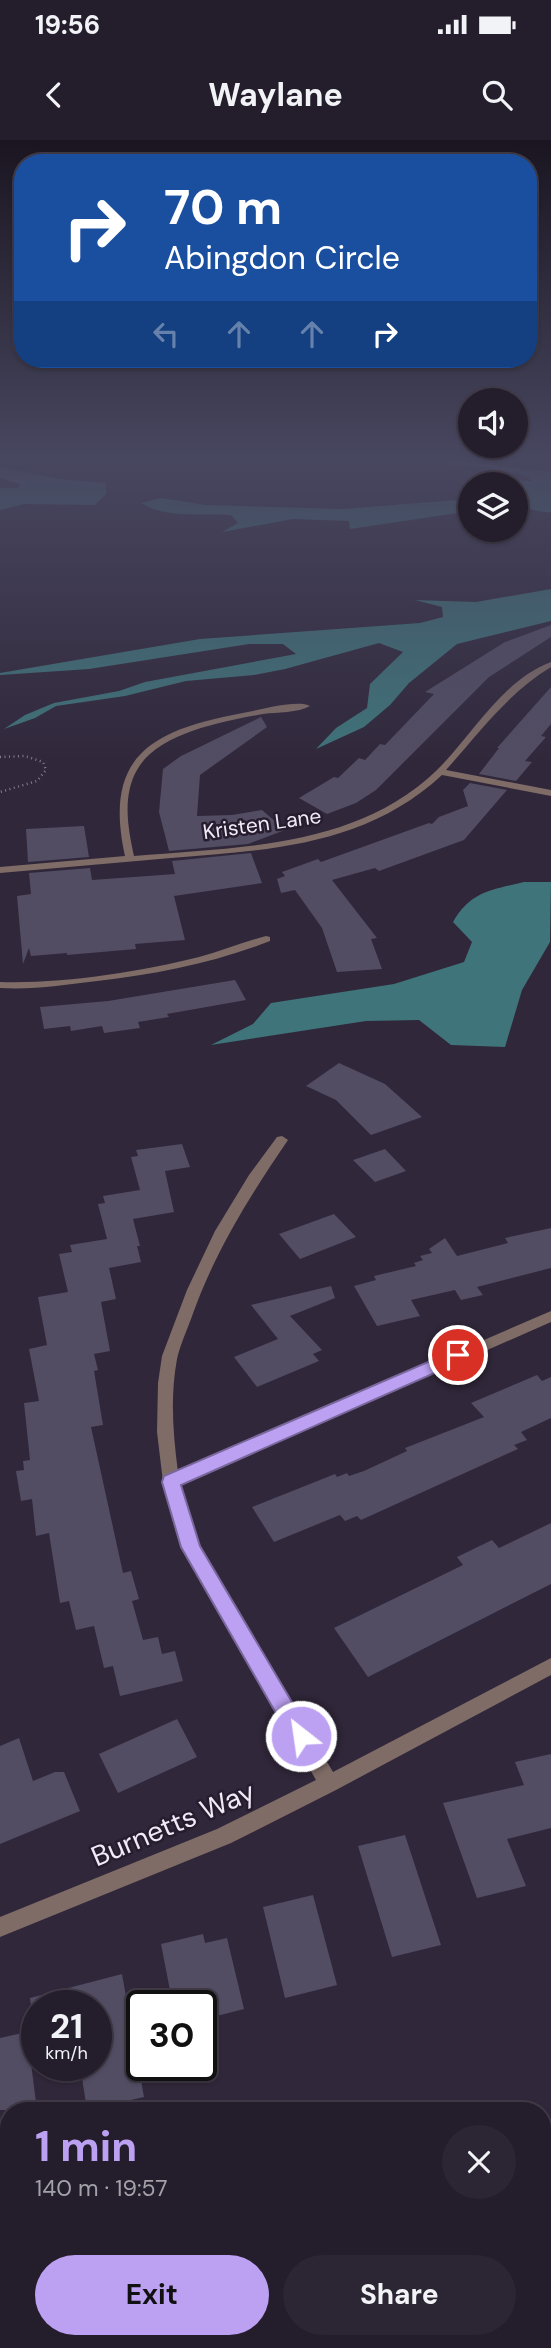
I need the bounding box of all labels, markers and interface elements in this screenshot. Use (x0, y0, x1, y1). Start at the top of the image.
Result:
text: 19:56 (35, 8, 100, 42)
text: Waylane (208, 74, 343, 116)
icon: back (35, 76, 73, 114)
icon: search (478, 76, 516, 114)
text: 70 m (164, 175, 282, 239)
icon: right (49, 182, 140, 273)
text: Abingdon Circle (164, 237, 400, 279)
icon: left (147, 315, 185, 353)
icon: ahead (220, 315, 258, 353)
icon: ahead (293, 315, 331, 353)
icon: right (366, 315, 404, 353)
map controls (458, 388, 528, 542)
button: sound (458, 388, 528, 458)
button: layers (458, 472, 528, 542)
street label: Kristen Lane (201, 802, 323, 846)
pin (428, 1325, 488, 1385)
icon: arrive (439, 1336, 477, 1374)
position arrow (264, 1699, 338, 1773)
street label: Burnetts Way (86, 1773, 260, 1875)
speed limit sign: 30 (126, 1990, 217, 2081)
text: 21 (50, 2003, 83, 2049)
text: km/h (45, 2041, 88, 2065)
text: 1 min (35, 2119, 137, 2174)
button: close (442, 2125, 516, 2199)
text: 140 m · 19:57 (35, 2173, 167, 2203)
button: Exit (35, 2255, 269, 2335)
button: Share (283, 2255, 516, 2335)

